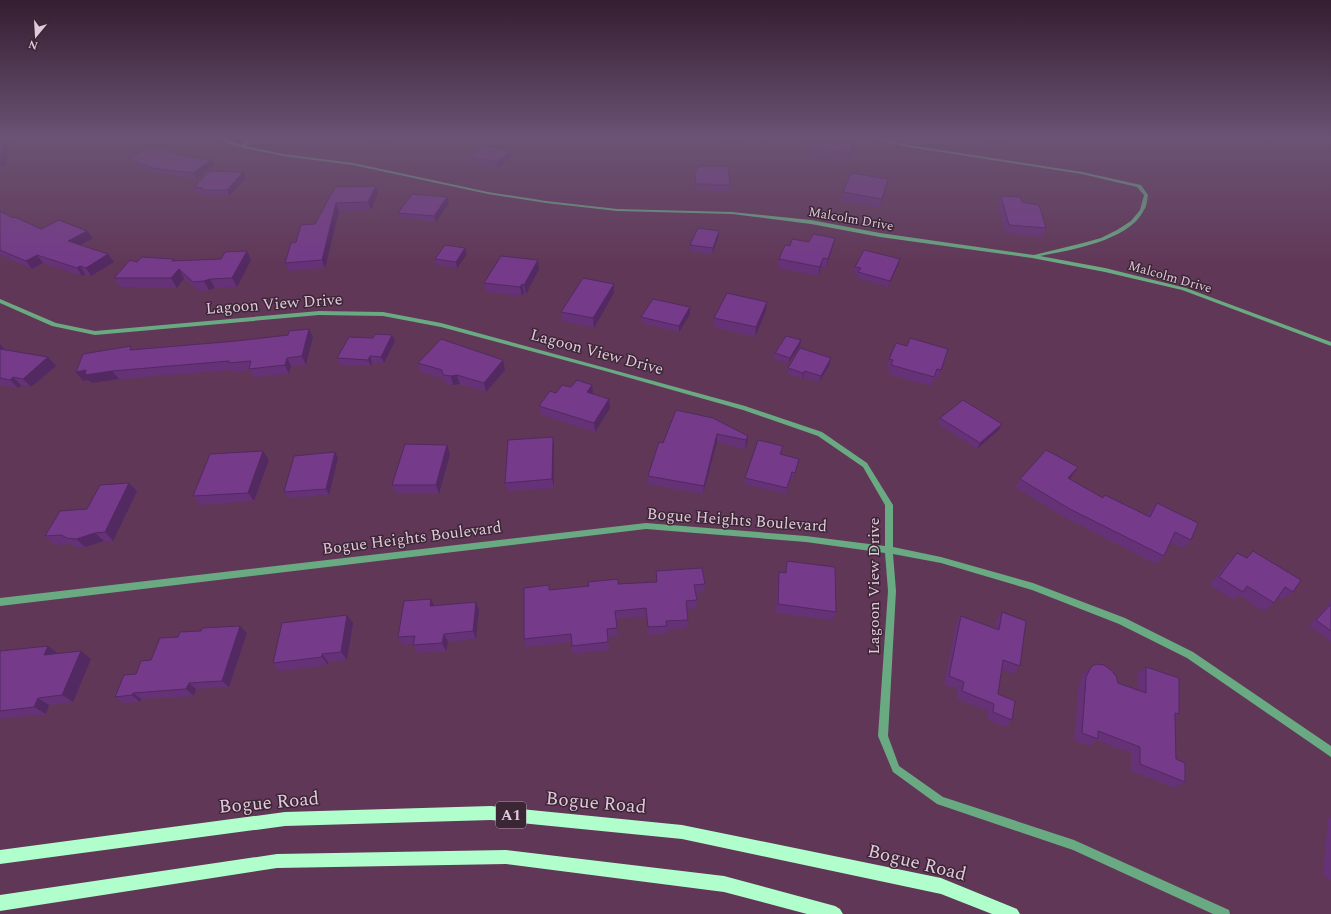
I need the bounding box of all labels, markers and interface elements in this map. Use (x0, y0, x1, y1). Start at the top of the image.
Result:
north arrow (16, 16, 56, 56)
text: N (26, 36, 40, 55)
street label: Malcolm Drive (807, 202, 895, 236)
street label: Malcolm Drive (1126, 256, 1214, 298)
street label: Lagoon View Drive (205, 287, 343, 321)
street label: Lagoon View Drive (528, 323, 666, 381)
street label: Bogue Heights Boulevard (646, 502, 828, 538)
street label: Bogue Heights Boulevard (321, 515, 503, 561)
street label: Lagoon View Drive (862, 518, 886, 654)
street label: Bogue Road (218, 784, 320, 822)
street label: Bogue Road (545, 784, 647, 822)
road number: A1 (496, 802, 526, 828)
street label: Bogue Road (865, 837, 969, 889)

